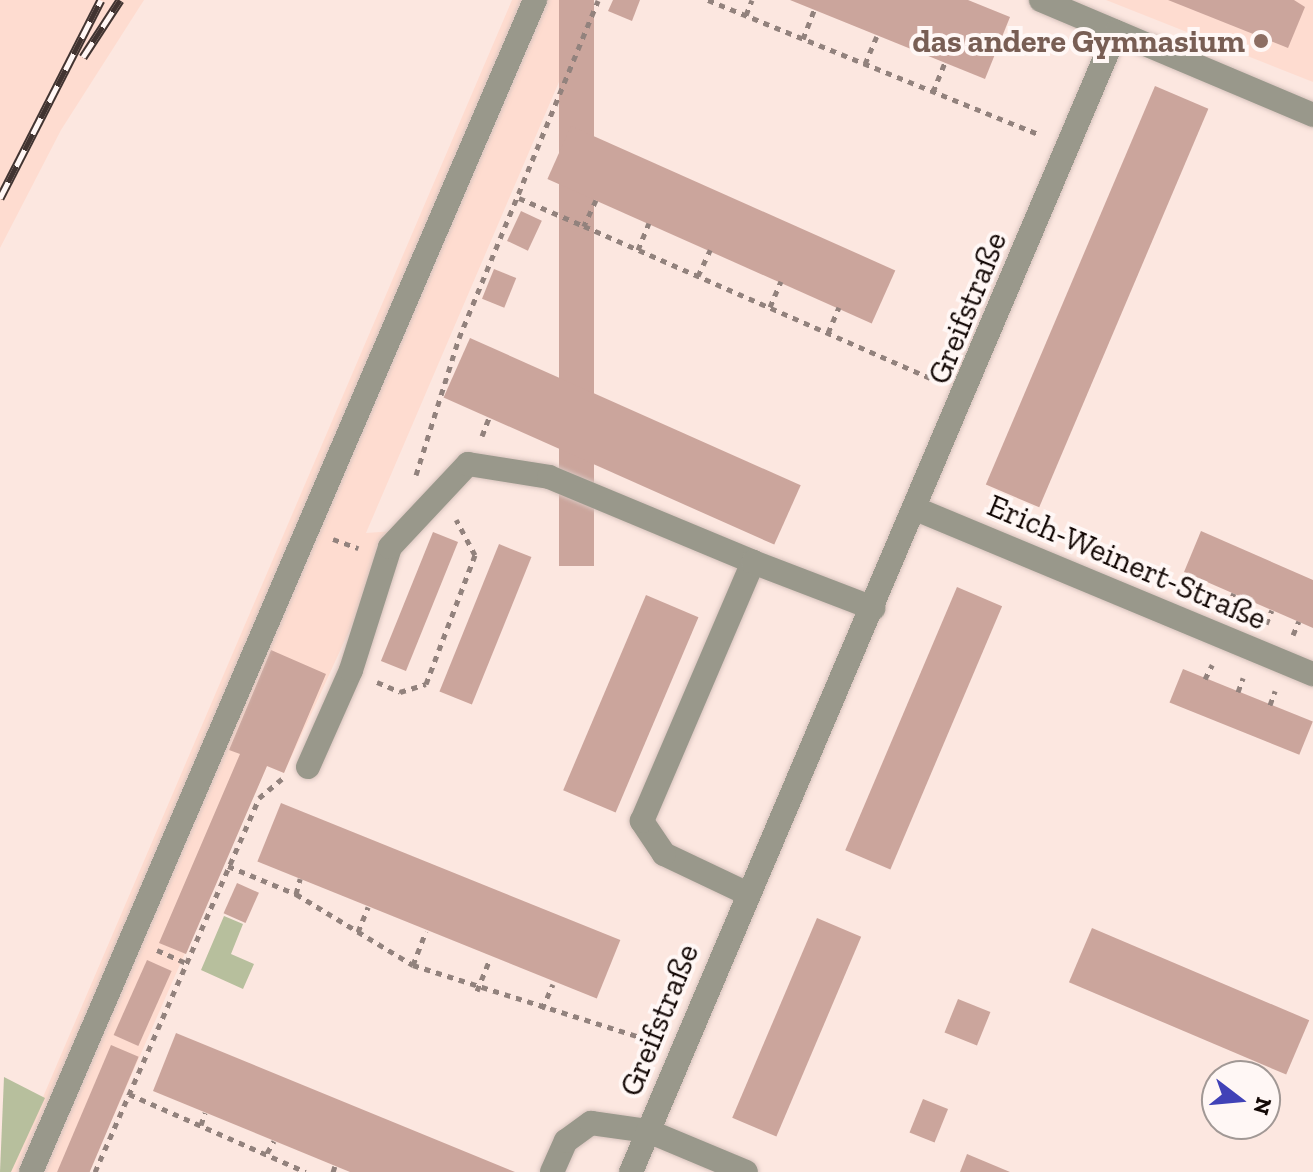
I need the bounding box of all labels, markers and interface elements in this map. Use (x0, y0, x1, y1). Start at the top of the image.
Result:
place label: das andere Gymnasium (912, 22, 1245, 60)
marker: das andere Gymnasium (1252, 32, 1270, 50)
street label: Greifstraße (919, 226, 1015, 390)
street label: Erich-Weinert-Straße (982, 486, 1272, 638)
street label: Greifstraße (611, 938, 707, 1102)
north arrow (1201, 1060, 1281, 1140)
text: N (1247, 1094, 1278, 1118)

